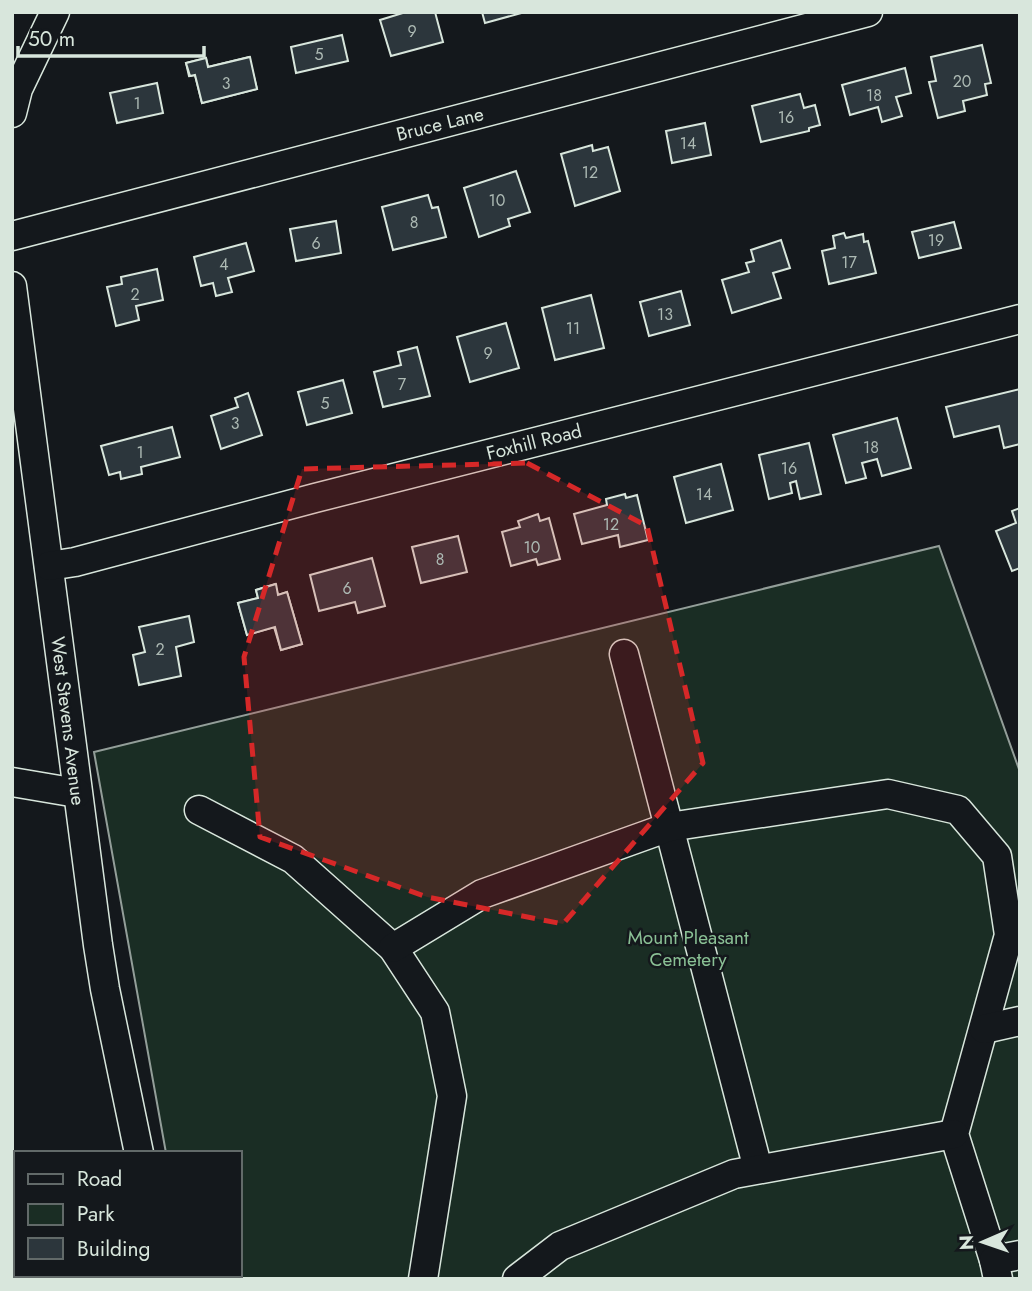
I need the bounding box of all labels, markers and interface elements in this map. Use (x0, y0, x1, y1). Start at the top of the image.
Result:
scale bar (18, 14, 203, 58)
house number: 9 (407, 20, 417, 43)
text: 50 m (28, 24, 75, 54)
house number: 5 (314, 43, 324, 66)
house number: 20 (953, 70, 971, 93)
house number: 3 (222, 72, 231, 95)
house number: 18 (866, 84, 882, 107)
house number: 1 (133, 92, 141, 115)
street label: Bruce Lane (393, 100, 487, 148)
house number: 16 (778, 106, 794, 129)
house number: 14 (680, 132, 696, 155)
house number: 12 (582, 161, 598, 184)
house number: 10 (489, 189, 505, 212)
house number: 8 (410, 211, 418, 234)
house number: 19 (928, 229, 944, 252)
house number: 6 (311, 232, 321, 255)
house number: 17 (841, 251, 857, 274)
house number: 4 (219, 253, 229, 276)
house number: 2 (130, 283, 140, 306)
house number: 13 (657, 303, 673, 326)
house number: 11 (566, 317, 580, 340)
house number: 9 (483, 342, 493, 365)
house number: 7 (398, 373, 407, 396)
house number: 5 (320, 392, 330, 415)
house number: 3 (231, 412, 240, 435)
street label: Foxhill Road (484, 417, 584, 467)
house number: 18 (863, 436, 879, 459)
house number: 1 (136, 441, 144, 464)
house number: 16 (781, 457, 797, 480)
house number: 14 (696, 483, 712, 506)
house number: 12 (603, 513, 619, 536)
house number: 10 (524, 536, 540, 559)
house number: 8 (436, 548, 444, 571)
house number: 6 (342, 577, 352, 600)
street label: West Stevens Avenue (44, 635, 92, 807)
house number: 2 (155, 638, 165, 661)
park label: Mount Pleasant Cemetery (627, 924, 749, 973)
legend (14, 1151, 242, 1277)
text: Road (77, 1164, 122, 1194)
text: Park (77, 1199, 115, 1229)
north arrow (948, 1207, 1018, 1277)
text: Building (77, 1234, 150, 1264)
text: N (953, 1235, 980, 1251)

